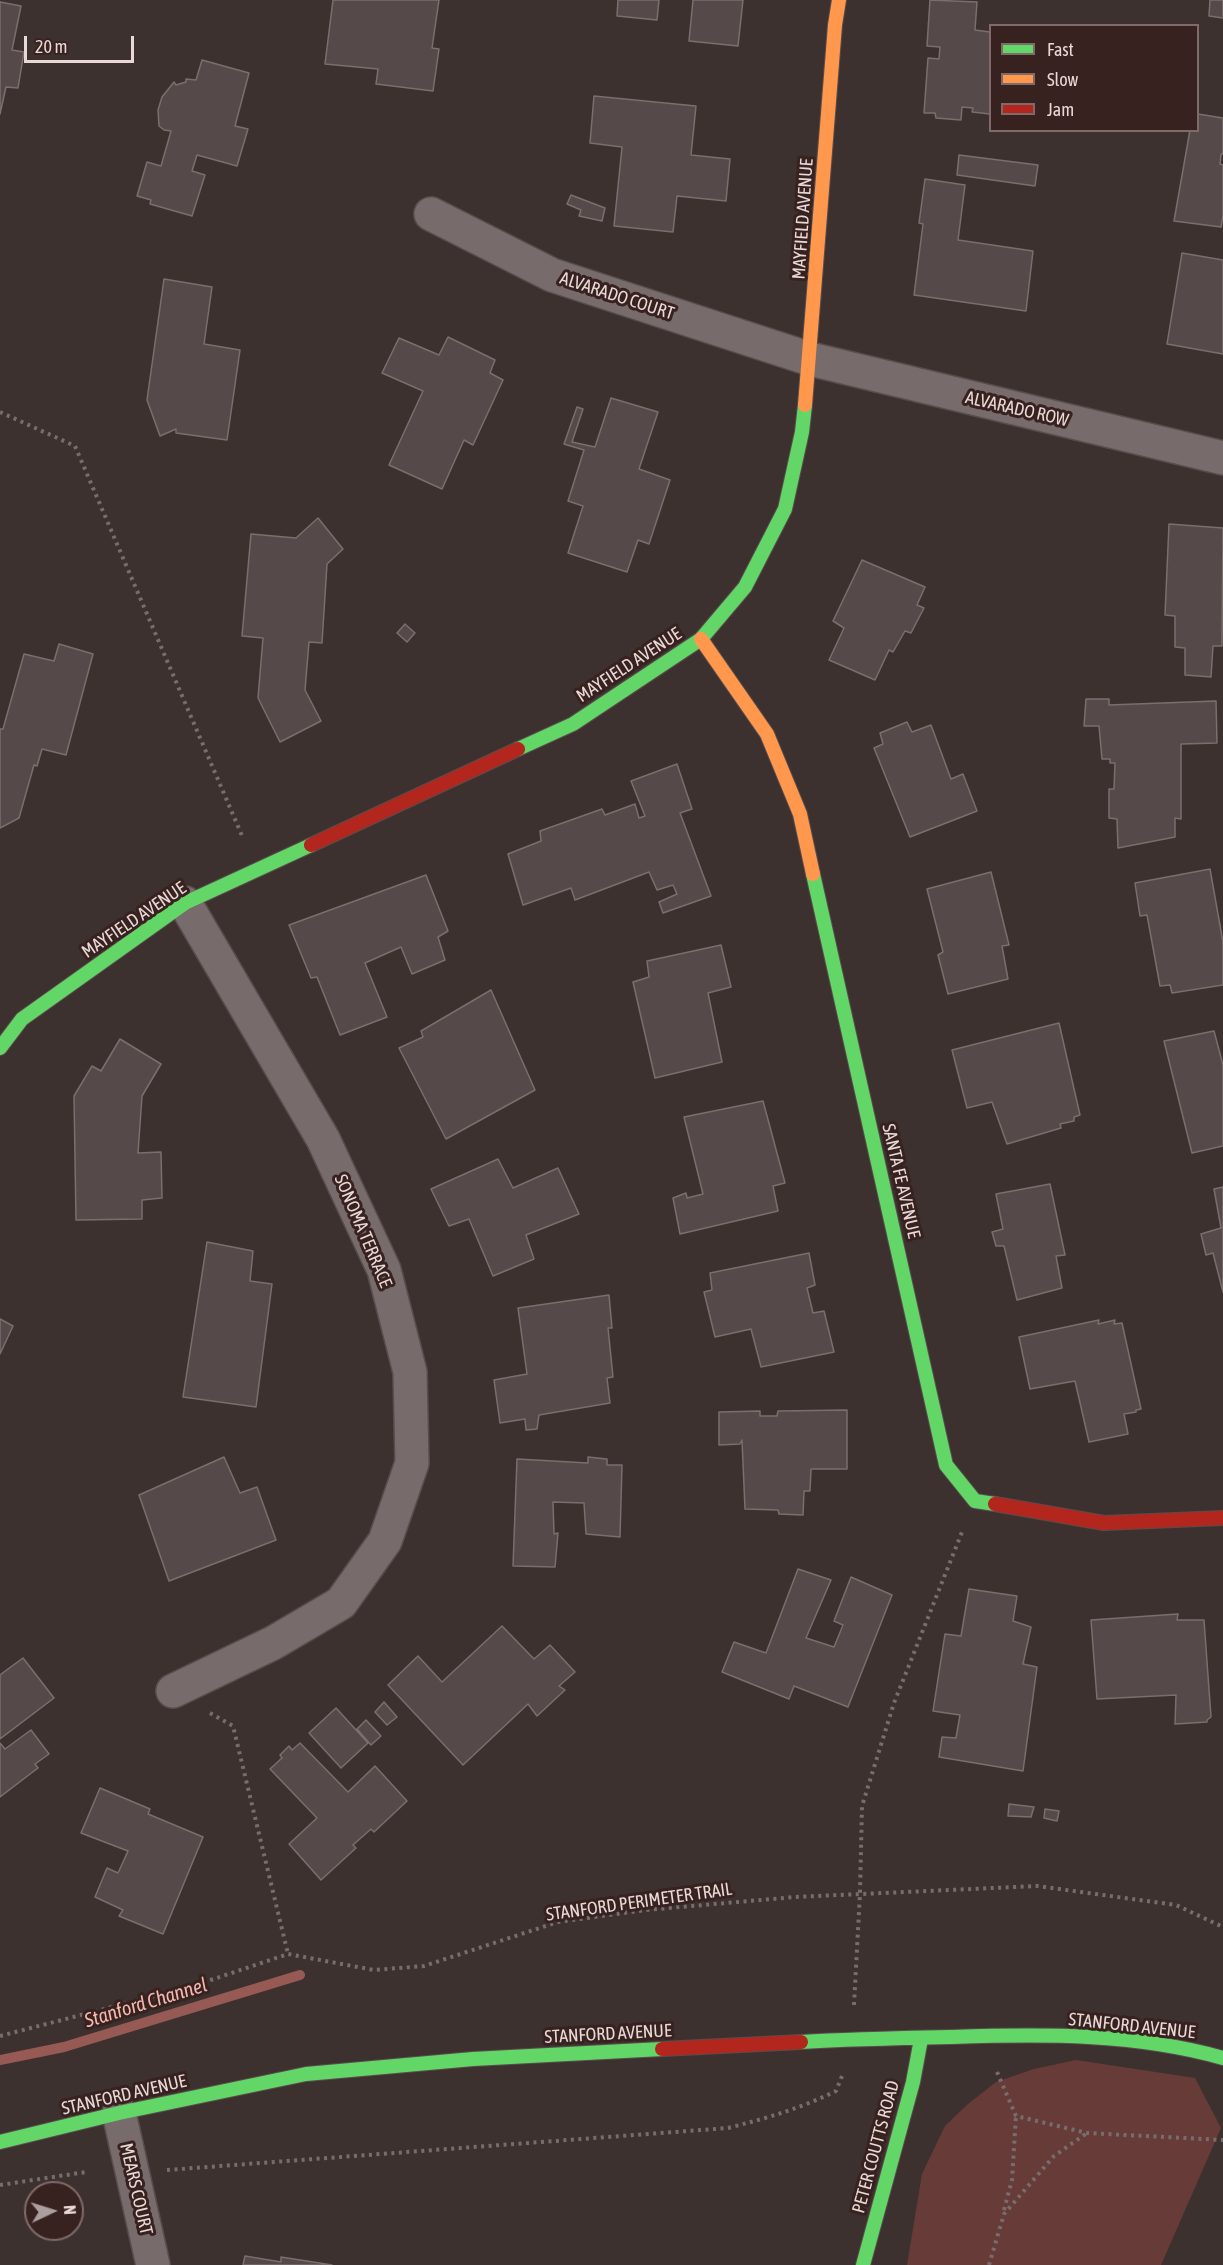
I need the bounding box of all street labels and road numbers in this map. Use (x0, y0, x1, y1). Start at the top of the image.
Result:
street label: MAYFIELD AVENUE (788, 158, 818, 280)
street label: ALVARADO COURT (557, 267, 677, 325)
street label: ALVARADO ROW (963, 387, 1071, 431)
street label: MAYFIELD AVENUE (572, 623, 686, 707)
street label: MAYFIELD AVENUE (78, 877, 190, 963)
street label: SANTA FE AVENUE (877, 1122, 925, 1240)
street label: SONOMA TERRACE (329, 1171, 397, 1291)
street label: STANFORD PERIMETER TRAIL (545, 1878, 733, 1926)
street label: STANFORD AVENUE (1068, 2009, 1196, 2043)
street label: STANFORD AVENUE (544, 2020, 672, 2048)
street label: STANFORD AVENUE (60, 2070, 188, 2120)
street label: PETER COUTTS ROAD (848, 2078, 904, 2216)
street label: MEARS COURT (115, 2141, 157, 2237)

